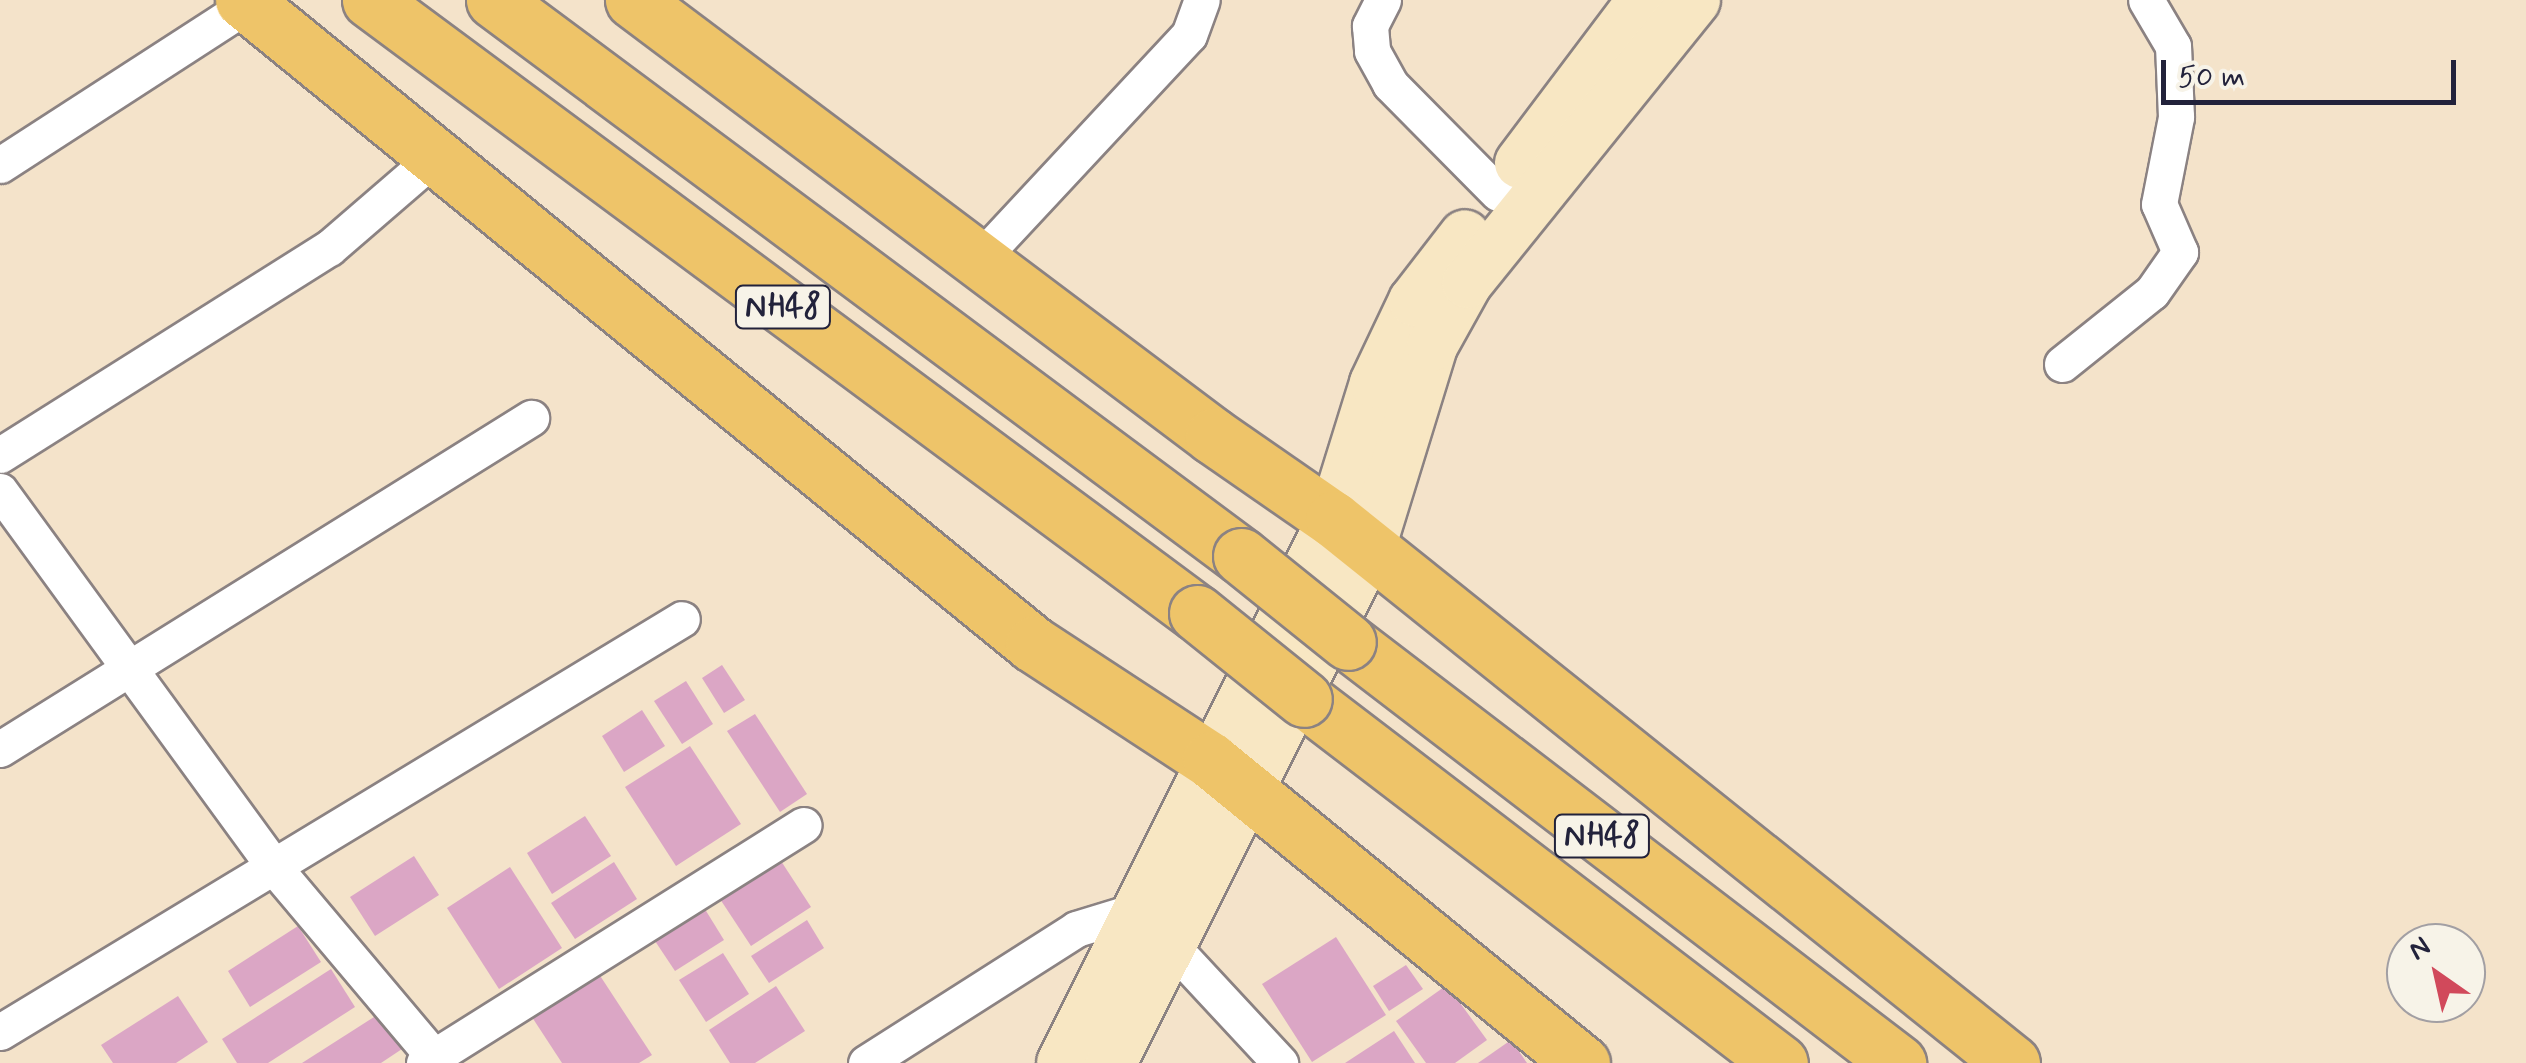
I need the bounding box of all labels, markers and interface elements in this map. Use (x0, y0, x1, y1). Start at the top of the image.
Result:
scale bar (2166, 40, 2461, 102)
text: 50 m (2178, 58, 2245, 97)
road number: NH48 (733, 280, 833, 334)
road number: NH48 (1552, 809, 1652, 863)
north arrow (2386, 923, 2486, 1023)
text: N (2402, 929, 2438, 970)

